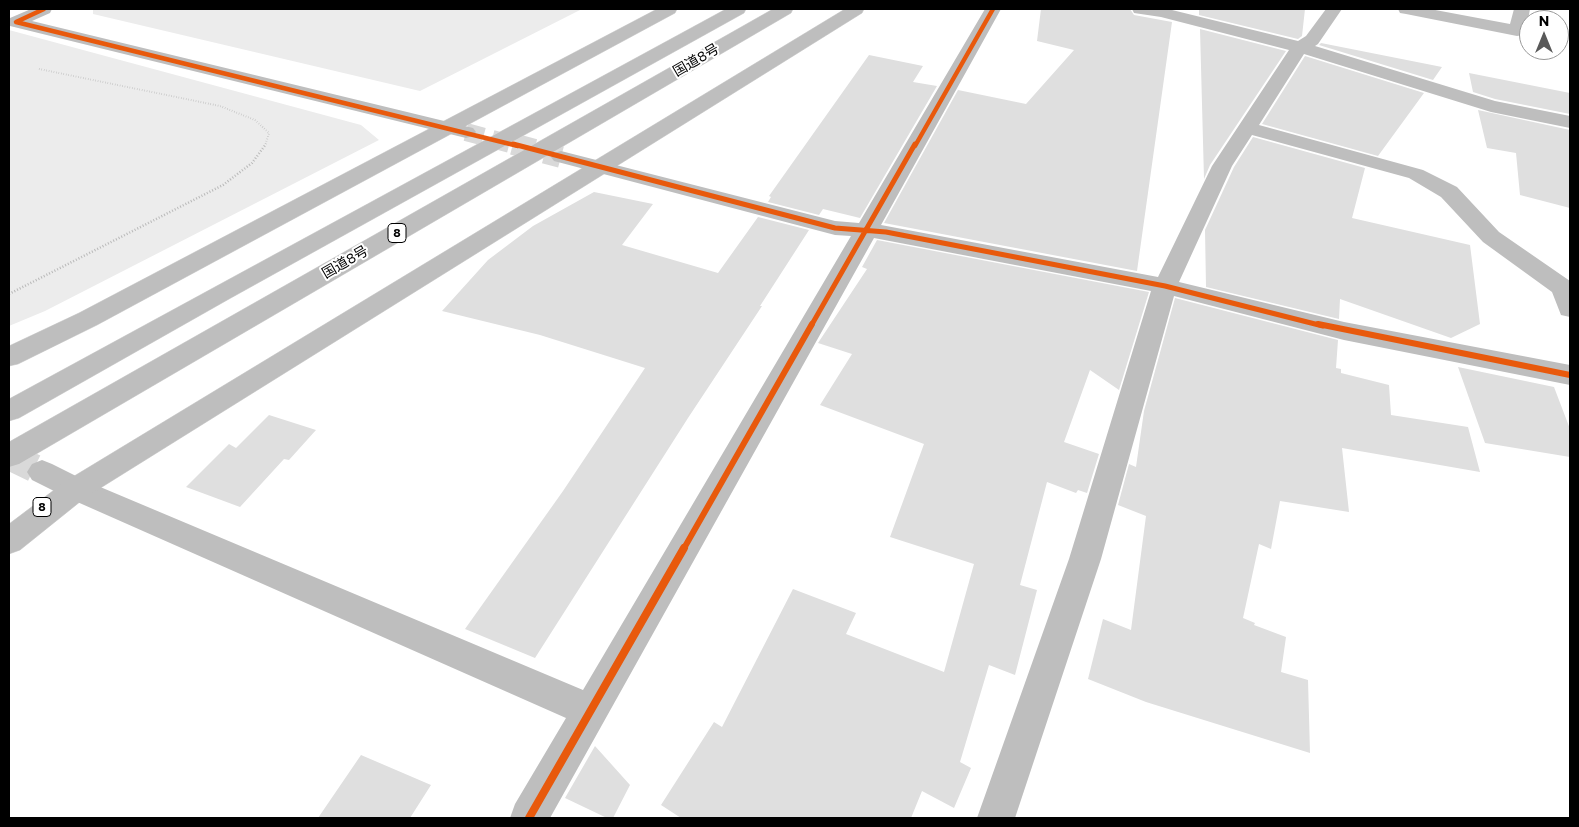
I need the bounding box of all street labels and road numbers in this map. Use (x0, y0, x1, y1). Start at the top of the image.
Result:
street label: 国道8号 (670, 40, 722, 80)
road number: 8 (388, 224, 406, 242)
street label: 国道8号 (319, 242, 371, 282)
road number: 8 (33, 498, 51, 516)

